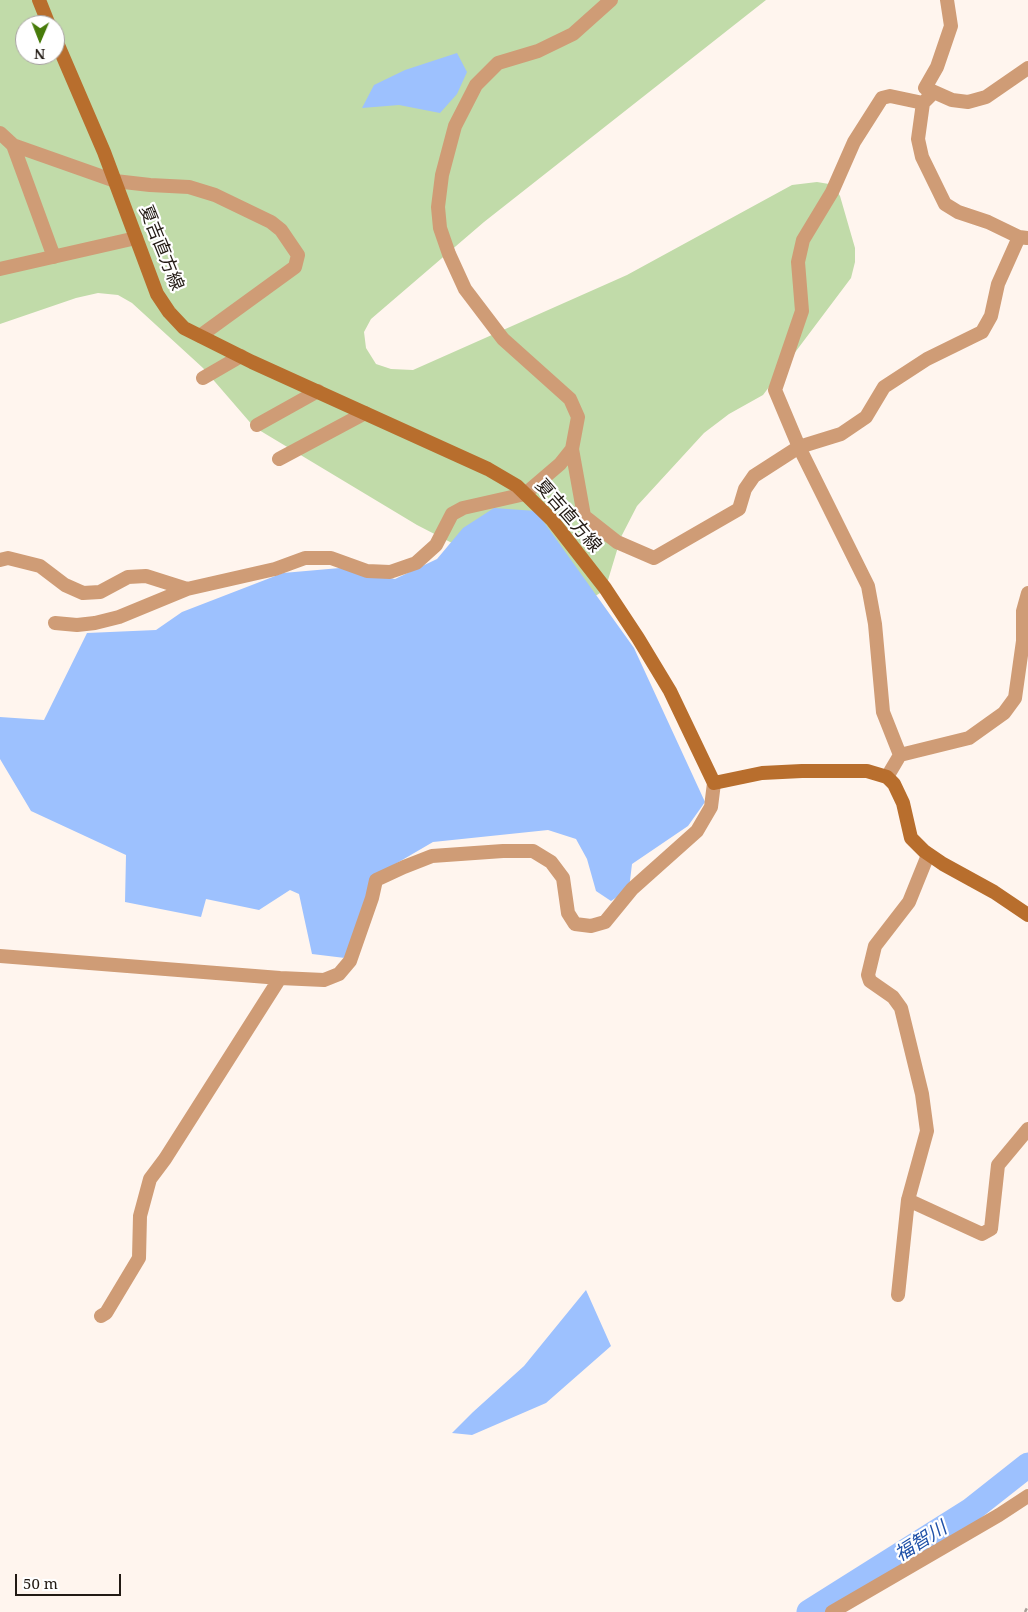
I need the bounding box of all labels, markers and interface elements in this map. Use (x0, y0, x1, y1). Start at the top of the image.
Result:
north arrow (15, 15, 65, 65)
text: N (34, 45, 45, 64)
street label: 夏吉直方線 (134, 202, 188, 294)
street label: 夏吉直方線 (530, 475, 606, 557)
water label: 福智川 (891, 1517, 951, 1567)
scale bar (18, 1564, 124, 1596)
text: 50 m (23, 1573, 58, 1593)

